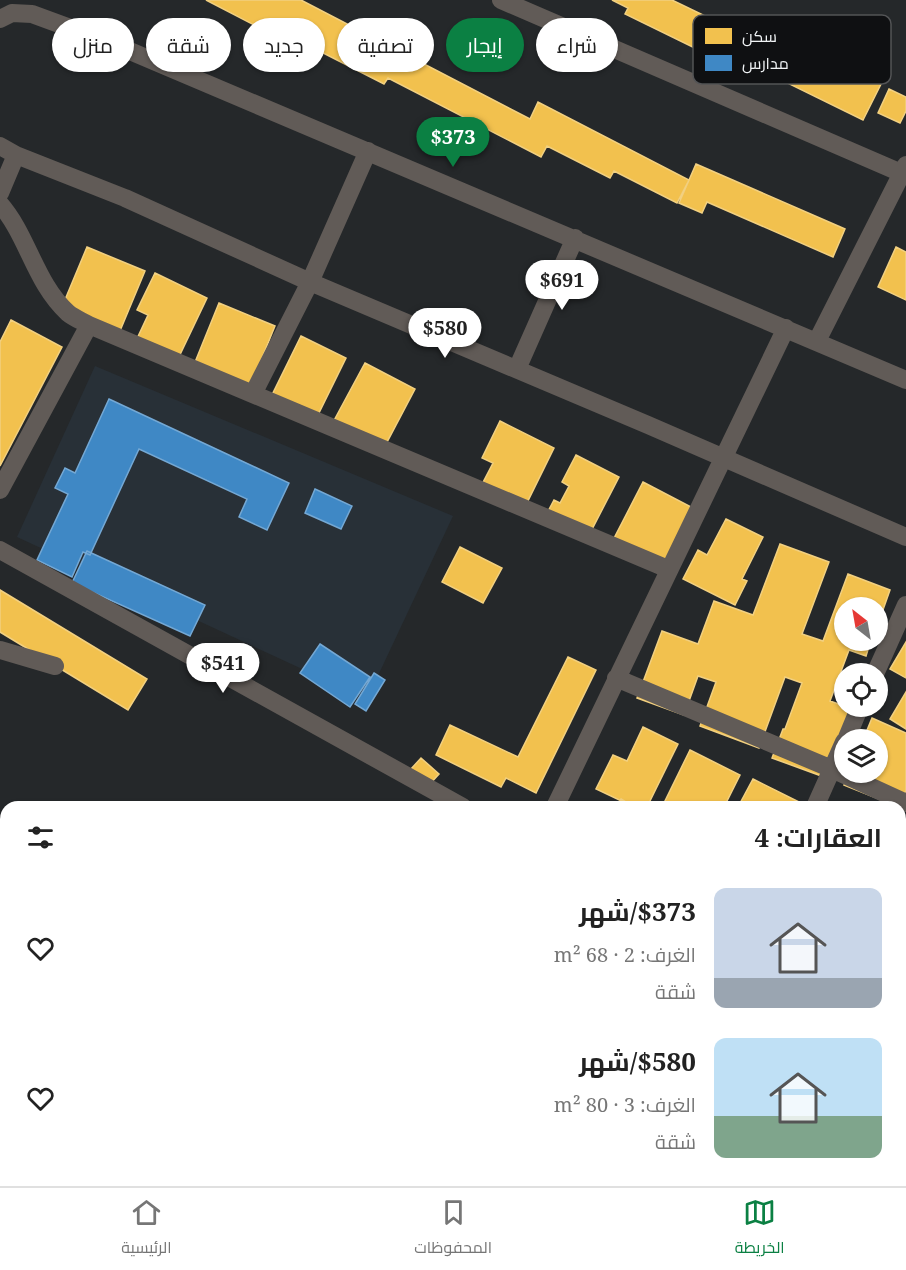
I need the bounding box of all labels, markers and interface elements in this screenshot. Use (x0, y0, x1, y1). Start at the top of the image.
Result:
legend (693, 15, 891, 84)
chip: منزل (52, 18, 134, 72)
chip: شقة (146, 18, 231, 72)
chip: جديد (243, 18, 325, 72)
chip: تصفية (337, 18, 434, 72)
chip: إيجار (446, 18, 524, 72)
chip: شراء (536, 18, 618, 72)
text: سكن (742, 25, 777, 47)
text: مدارس (742, 52, 789, 74)
pin: $373 (417, 117, 489, 168)
text: $373 (430, 123, 476, 150)
pin: $691 (526, 260, 598, 311)
text: $691 (539, 266, 585, 293)
pin: $580 (409, 308, 481, 359)
text: $580 (422, 314, 468, 341)
north arrow (834, 597, 888, 651)
map controls (834, 597, 888, 783)
pin: $541 (187, 643, 259, 694)
text: $541 (200, 649, 246, 676)
button: locate (834, 663, 888, 717)
button: layers (834, 729, 888, 783)
text: العقارات: 4 (755, 819, 882, 855)
icon: filters (24, 821, 57, 854)
text: $373/شهر (579, 893, 696, 929)
icon: home (762, 912, 834, 984)
icon: heart (24, 932, 57, 965)
text: الغرف: 2 · 68 m² (554, 941, 696, 968)
text: شقة (655, 978, 696, 1005)
text: $580/شهر (579, 1043, 696, 1079)
icon: home (762, 1062, 834, 1134)
icon: heart (24, 1082, 57, 1115)
text: الغرف: 3 · 80 m² (554, 1091, 696, 1118)
text: شقة (655, 1128, 696, 1155)
tab: الرئيسية (121, 1196, 172, 1262)
tab: المحفوظات (414, 1196, 492, 1262)
tab: الخريطة (735, 1196, 785, 1262)

